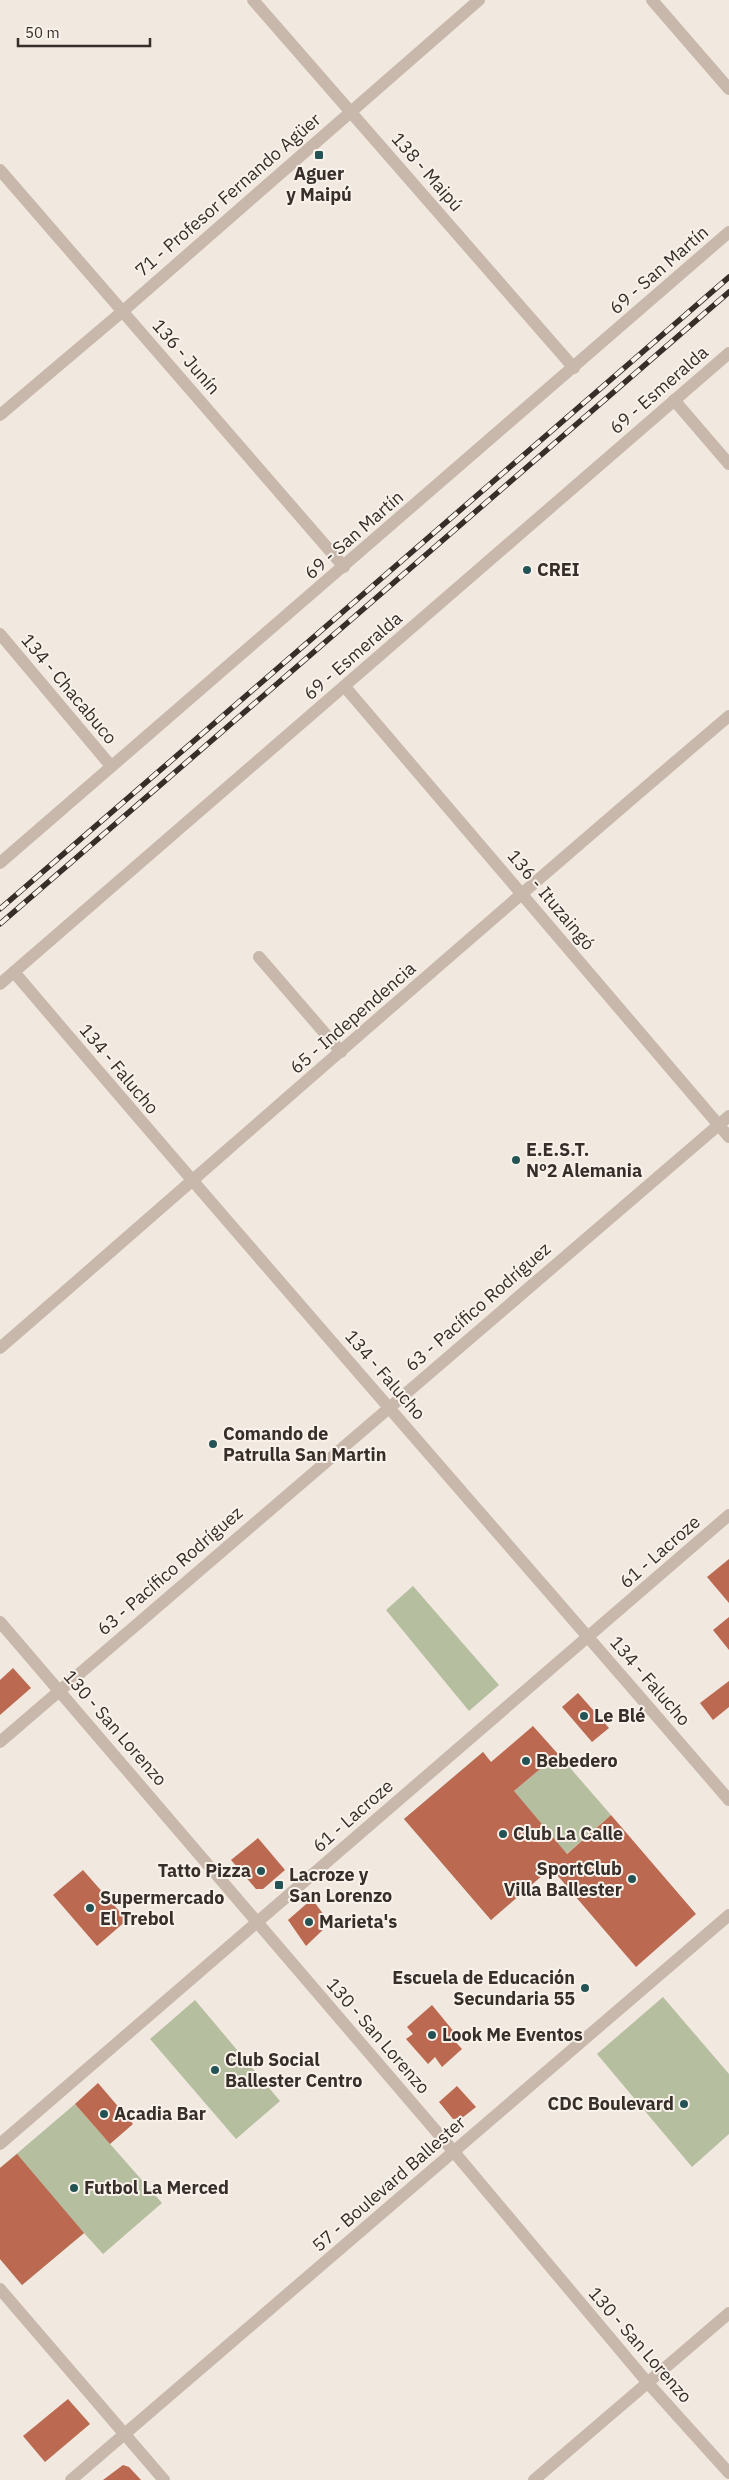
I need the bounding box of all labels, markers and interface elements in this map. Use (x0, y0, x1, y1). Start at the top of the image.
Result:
scale bar (18, 15, 150, 47)
text: 50 m (25, 23, 60, 42)
street label: 71 - Profesor Fernando Agüer (130, 107, 325, 282)
street label: 138 - Maipú (387, 127, 468, 216)
marker: Aguer y Maipú (313, 149, 325, 161)
place label: Aguer y Maipú (286, 162, 352, 206)
street label: 69 - San Martín (604, 220, 713, 319)
street label: 136 - Junín (147, 314, 225, 399)
street label: 69 - Esmeralda (605, 340, 713, 439)
street label: 69 - San Martín (299, 485, 408, 584)
place label: CREI (537, 558, 580, 581)
marker: CREI (521, 564, 533, 576)
street label: 69 - Esmeralda (299, 606, 407, 705)
street label: 134 - Chacabuco (16, 629, 122, 749)
street label: 136 - Ituzaingó (503, 845, 600, 955)
street label: 65 - Independencia (285, 956, 421, 1079)
street label: 134 - Falucho (75, 1019, 164, 1119)
place label: E.E.S.T. Nº2 Alemania (526, 1138, 642, 1182)
marker: E.E.S.T. Nº2 Alemania (510, 1154, 522, 1166)
street label: 63 - Pacífico Rodríguez (400, 1237, 555, 1376)
street label: 134 - Falucho (340, 1325, 431, 1424)
place label: Comando de Patrulla San Martin (223, 1422, 386, 1466)
marker: Comando de Patrulla San Martin (207, 1438, 219, 1450)
street label: 63 - Pacífico Rodríguez (92, 1501, 247, 1640)
street label: 61 - Lacroze (615, 1510, 705, 1593)
street label: 134 - Falucho (605, 1631, 696, 1730)
street label: 130 - San Lorenzo (59, 1665, 172, 1790)
place label: Le Blé (594, 1704, 645, 1727)
marker: Le Blé (578, 1710, 590, 1722)
place label: Bebedero (536, 1749, 618, 1772)
marker: Bebedero (520, 1755, 532, 1767)
street label: 61 - Lacroze (308, 1774, 398, 1857)
place label: Club La Calle (513, 1822, 623, 1845)
marker: Club La Calle (497, 1828, 509, 1840)
place label: SportClub Villa Ballester (504, 1857, 622, 1901)
place label: Tatto Pizza (158, 1859, 251, 1882)
place label: Lacroze y San Lorenzo (289, 1863, 392, 1907)
marker: Tatto Pizza (255, 1865, 267, 1877)
marker: SportClub Villa Ballester (626, 1873, 638, 1885)
marker: Lacroze y San Lorenzo (273, 1879, 285, 1891)
place label: Supermercado El Trebol (100, 1886, 224, 1930)
marker: Supermercado El Trebol (84, 1902, 96, 1914)
place label: Marieta's (319, 1910, 397, 1933)
marker: Marieta's (303, 1916, 315, 1928)
place label: Escuela de Educación Secundaria 55 (392, 1966, 575, 2010)
street label: 130 - San Lorenzo (322, 1973, 435, 2098)
marker: Escuela de Educación Secundaria 55 (579, 1982, 591, 1994)
place label: Look Me Eventos (442, 2023, 583, 2046)
marker: Look Me Eventos (426, 2029, 438, 2041)
place label: Club Social Ballester Centro (225, 2048, 362, 2092)
marker: Club Social Ballester Centro (209, 2064, 221, 2076)
place label: CDC Boulevard (548, 2092, 674, 2115)
marker: CDC Boulevard (678, 2098, 690, 2110)
place label: Acadia Bar (114, 2102, 206, 2125)
marker: Acadia Bar (98, 2108, 110, 2120)
street label: 57 - Boulevard Ballester (307, 2110, 470, 2257)
place label: Futbol La Merced (84, 2176, 229, 2199)
marker: Futbol La Merced (68, 2182, 80, 2194)
street label: 130 - San Lorenzo (584, 2282, 697, 2407)

